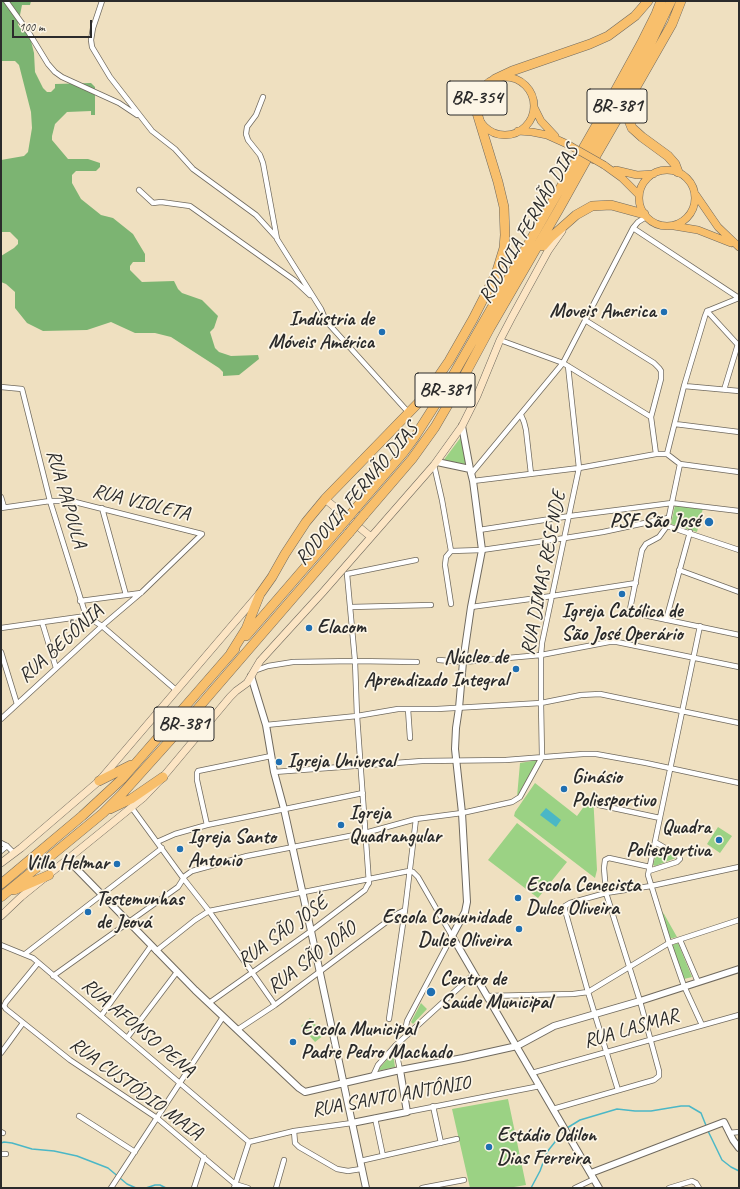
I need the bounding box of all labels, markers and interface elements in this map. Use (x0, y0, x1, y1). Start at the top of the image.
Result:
scale bar (14, 12, 94, 38)
text: 100 m (19, 19, 45, 35)
road number: BR-354 (447, 81, 507, 115)
road number: BR-381 (587, 89, 647, 123)
street label: RODOVIA FERNÃO DIAS (474, 140, 584, 308)
place label: Moveis America (550, 300, 656, 324)
marker: Moveis America (659, 307, 669, 317)
place label: Indústria de Móveis América (269, 308, 374, 355)
marker: Indústria de Móveis América (377, 327, 387, 337)
road number: BR-381 (415, 373, 475, 407)
street label: RODOVIA FERNÃO DIAS (290, 418, 424, 570)
street label: RUA PAPOULA (41, 447, 91, 551)
street label: RUA VIOLETA (90, 479, 192, 527)
street label: RUA DIMAS RESENDE (516, 489, 572, 657)
place label: PSF São José (610, 510, 700, 534)
marker: PSF São José (703, 516, 715, 528)
marker: Igreja Católica de São José Operário (617, 589, 627, 599)
street label: RUA BEGÔNIA (14, 600, 108, 688)
place label: Igreja Católica de São José Operário (561, 600, 683, 647)
place label: Elacom (317, 616, 366, 640)
marker: Elacom (304, 623, 314, 633)
place label: Núcleo de Aprendizado Integral (364, 646, 508, 693)
marker: Núcleo de Aprendizado Integral (511, 664, 521, 674)
road number: BR-381 (154, 707, 214, 741)
place label: Igreja Universal (287, 750, 396, 774)
marker: Igreja Universal (274, 757, 284, 767)
place label: Ginásio Poliesportivo (572, 766, 656, 813)
marker: Ginásio Poliesportivo (559, 784, 569, 794)
place label: Igreja Quadrangular (349, 802, 441, 849)
place label: Quadra Poliesportiva (626, 816, 711, 863)
marker: Igreja Quadrangular (336, 820, 346, 830)
place label: Igreja Santo Antonio (188, 826, 276, 873)
marker: Quadra Poliesportiva (714, 835, 724, 845)
marker: Igreja Santo Antonio (175, 844, 185, 854)
place label: Villa Helmar (26, 852, 109, 876)
marker: Villa Helmar (112, 859, 122, 869)
place label: Escola Cenecista Dulce Oliveira (526, 874, 640, 921)
place label: Testemunhas de Jeová (96, 888, 183, 935)
street label: RUA SÃO JOSÉ (233, 891, 333, 973)
marker: Escola Cenecista Dulce Oliveira (513, 893, 523, 903)
place label: Escola Comunidade Dulce Oliveira (382, 906, 511, 953)
marker: Testemunhas de Jeová (83, 907, 93, 917)
street label: RUA SÃO JOÃO (263, 917, 361, 999)
marker: Escola Comunidade Dulce Oliveira (514, 924, 524, 934)
place label: Centro de Saúde Municipal (440, 968, 552, 1015)
street label: RUA AFONSO PENA (76, 974, 200, 1082)
marker: Centro de Saúde Municipal (425, 986, 437, 998)
street label: RUA LASMAR (581, 1004, 681, 1054)
place label: Escola Municipal Padre Pedro Machado (301, 1018, 452, 1065)
street label: RUA CUSTÓDIO MAIA (65, 1033, 207, 1145)
marker: Escola Municipal Padre Pedro Machado (288, 1037, 298, 1047)
street label: RUA SANTO ANTÔNIO (310, 1071, 472, 1123)
place label: Estádio Odilon Dias Ferreira (497, 1124, 596, 1171)
marker: Estádio Odilon Dias Ferreira (484, 1142, 494, 1152)

